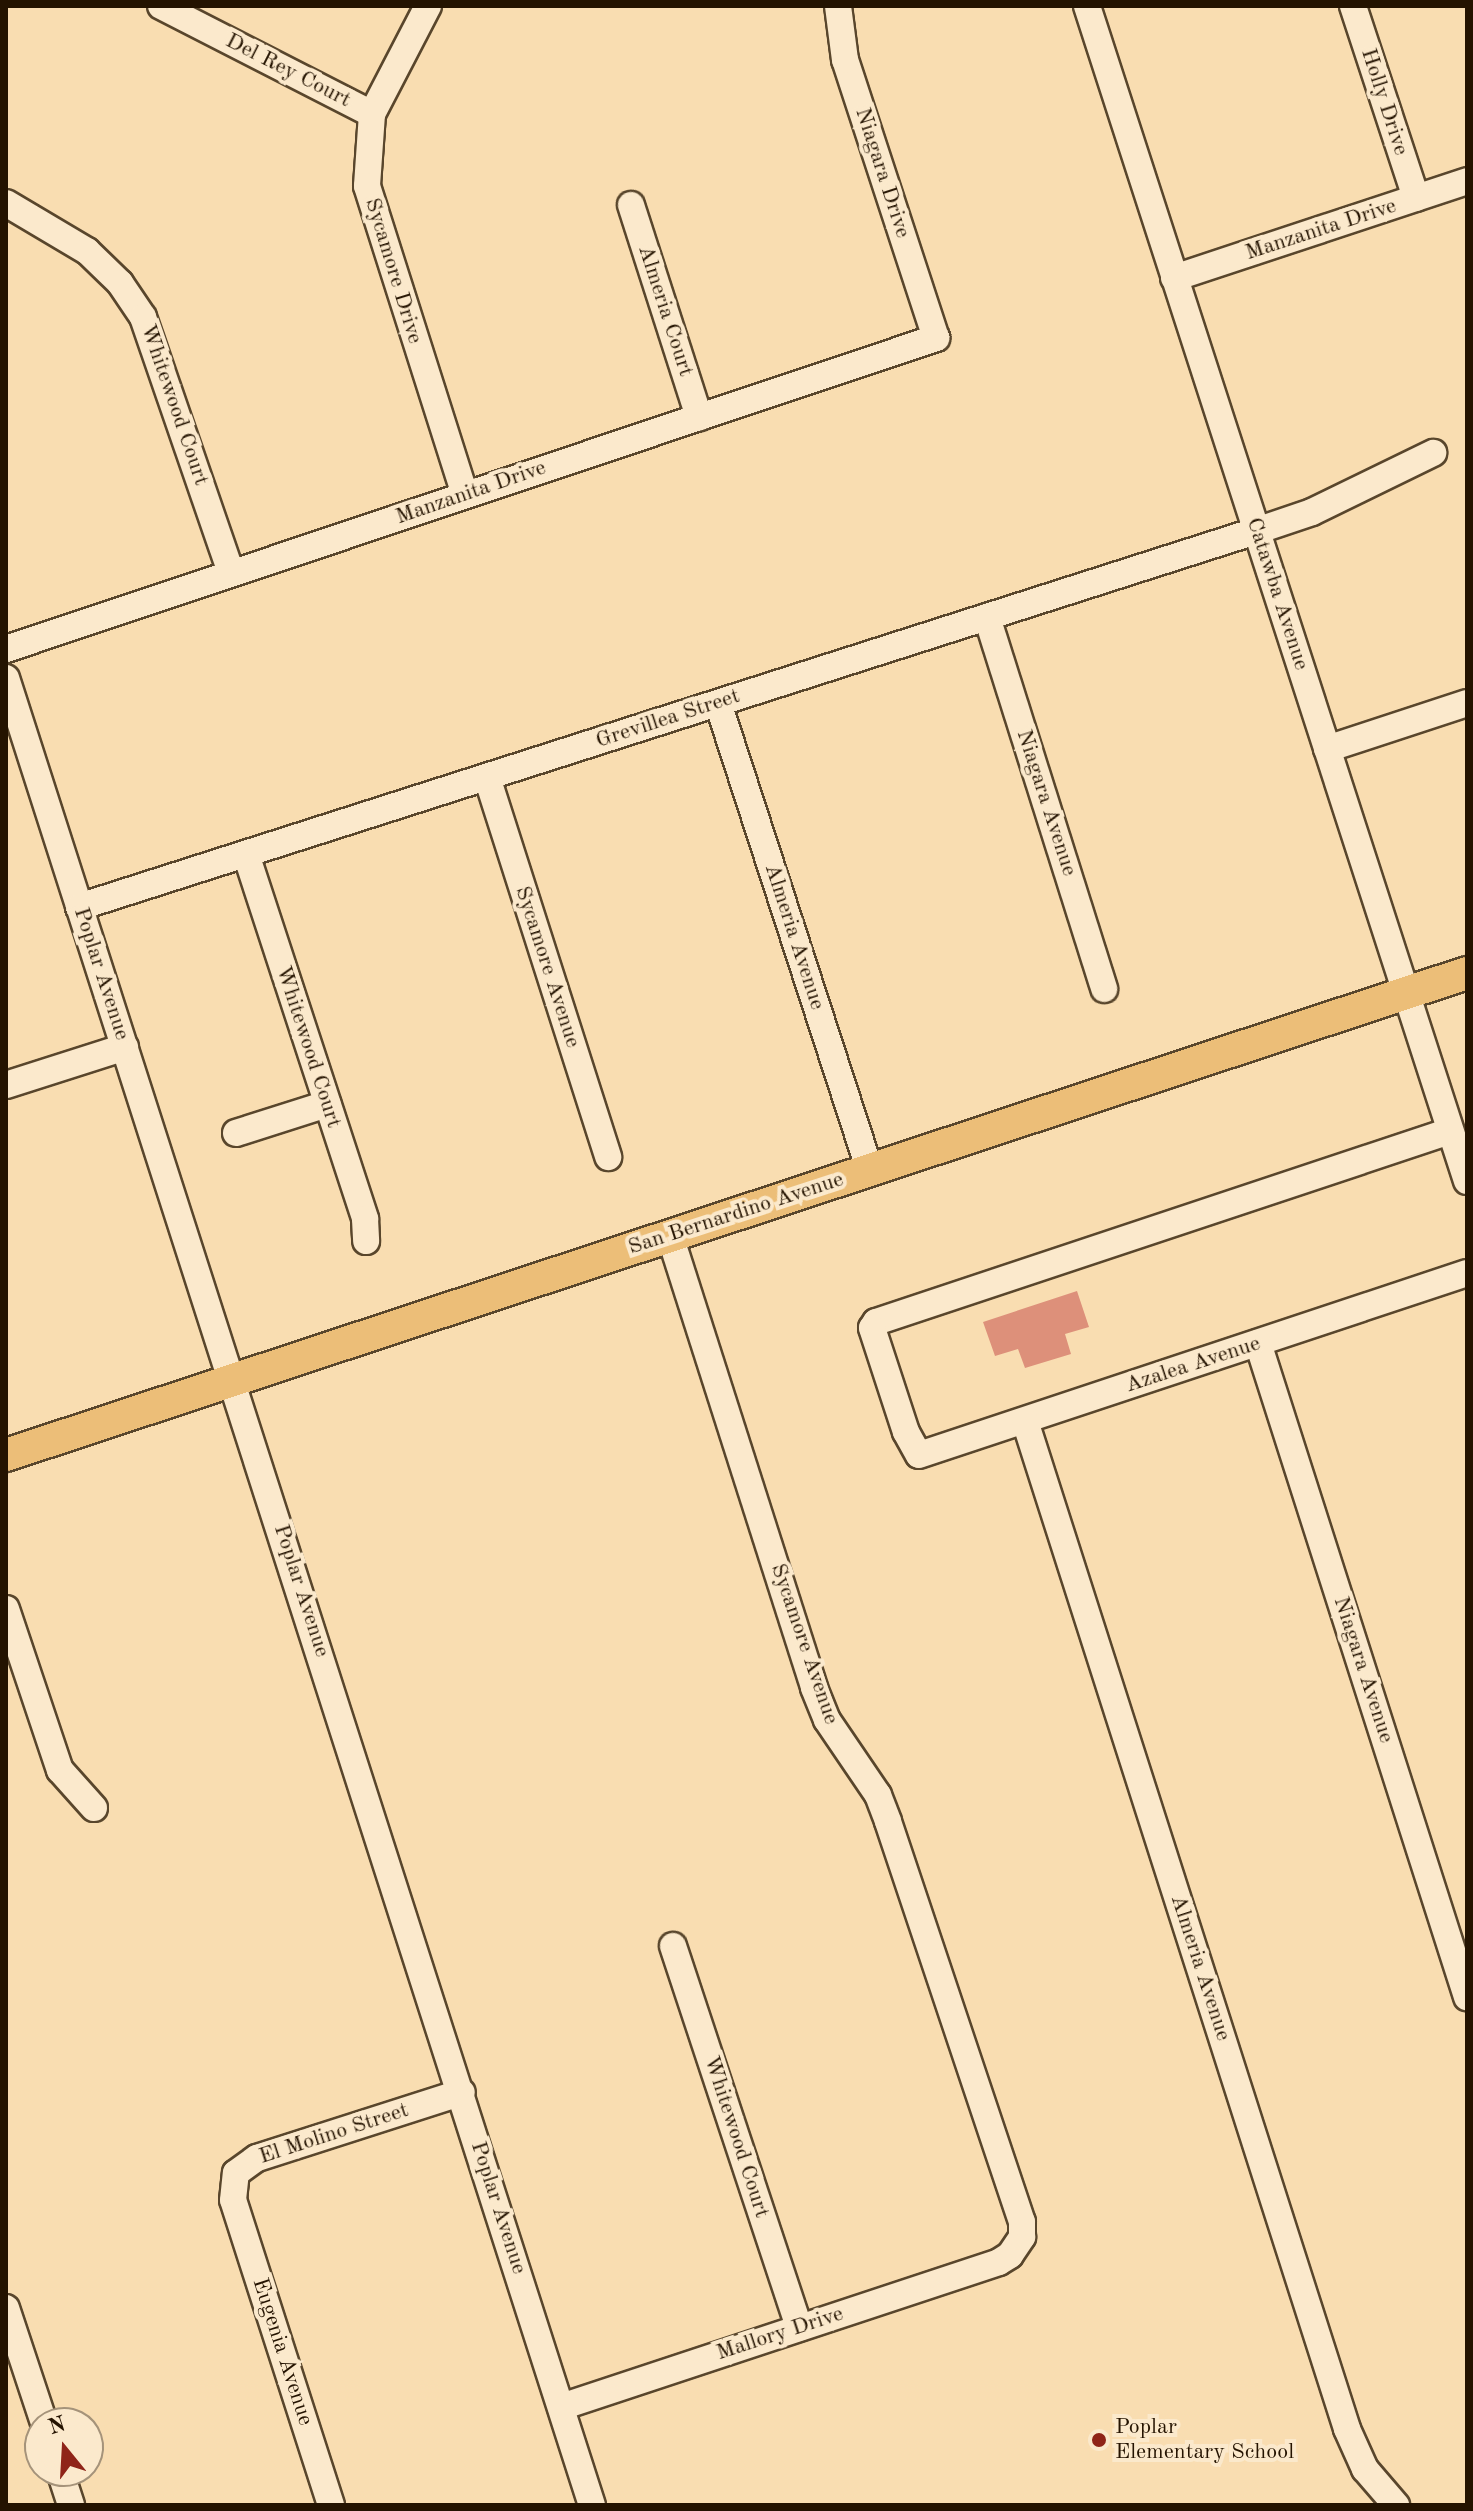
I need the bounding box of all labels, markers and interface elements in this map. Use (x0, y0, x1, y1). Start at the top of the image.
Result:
street label: Del Rey Court (221, 28, 355, 114)
street label: Holly Drive (1354, 45, 1414, 159)
street label: Niagara Drive (849, 105, 915, 241)
street label: Manzanita Drive (1242, 193, 1400, 267)
street label: Sycamore Drive (358, 195, 428, 347)
street label: Almeria Court (631, 242, 699, 380)
street label: Whitewood Court (134, 321, 214, 489)
street label: Manzanita Drive (392, 455, 550, 531)
street label: Catawba Avenue (1240, 514, 1314, 674)
street label: Grevillea Street (593, 683, 743, 755)
street label: Niagara Avenue (1010, 726, 1082, 880)
street label: Almeria Avenue (758, 861, 830, 1013)
street label: Sycamore Avenue (508, 883, 586, 1051)
street label: Poplar Avenue (67, 904, 135, 1044)
street label: Whitewood Court (269, 963, 347, 1131)
street label: San Bernardino Avenue (625, 1167, 847, 1261)
street label: Azalea Avenue (1122, 1331, 1264, 1399)
street label: Poplar Avenue (267, 1521, 335, 1661)
street label: Sycamore Avenue (764, 1560, 844, 1728)
street label: Niagara Avenue (1327, 1593, 1399, 1747)
street label: Almeria Avenue (1164, 1892, 1236, 2044)
street label: Whitewood Court (697, 2053, 775, 2221)
street label: El Molino Street (256, 2097, 412, 2171)
street label: Poplar Avenue (464, 2138, 532, 2278)
street label: Eugenia Avenue (246, 2275, 318, 2429)
street label: Mallory Drive (713, 2301, 847, 2367)
north arrow (24, 2407, 104, 2487)
text: N (46, 2413, 69, 2439)
place label: Poplar Elementary School (1115, 2414, 1294, 2466)
marker: Poplar Elementary School (1090, 2431, 1108, 2449)

